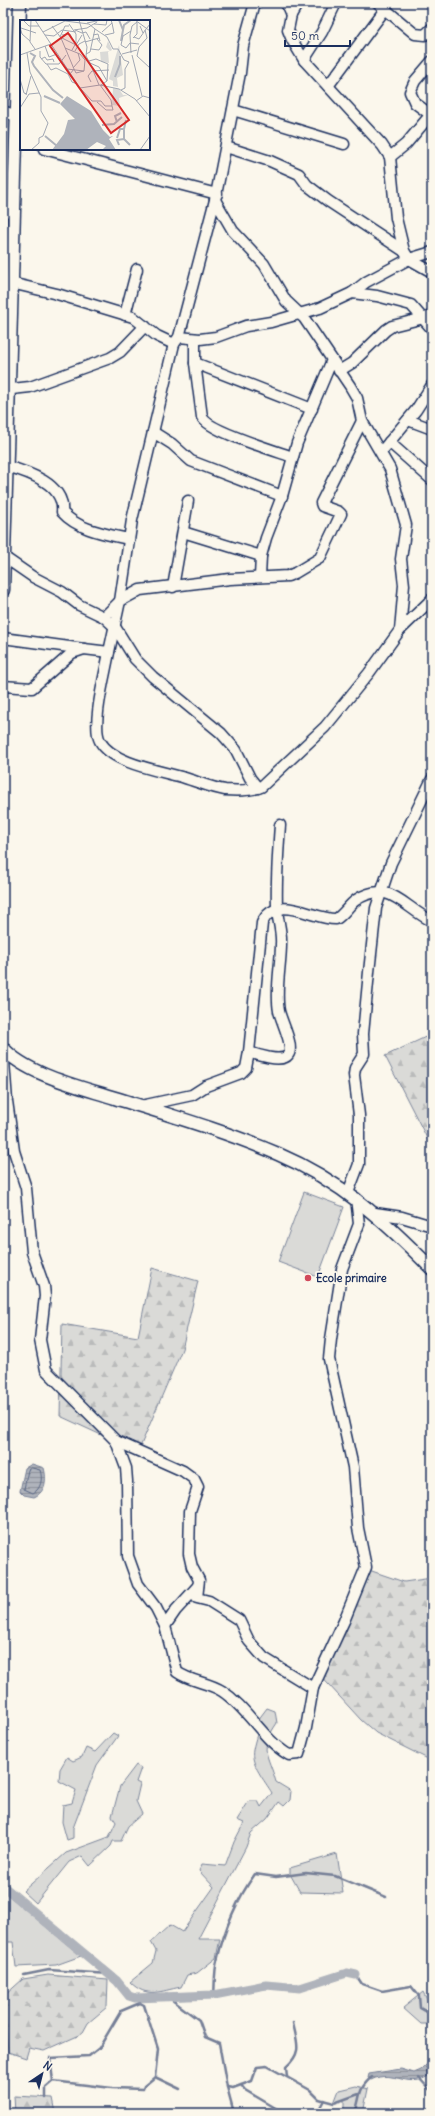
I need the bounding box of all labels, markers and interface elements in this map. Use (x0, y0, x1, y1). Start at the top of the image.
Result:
inset map (20, 20, 150, 150)
scale bar (285, 22, 350, 48)
text: 50 m (291, 28, 320, 43)
place label: Ecole primaire (316, 1271, 387, 1286)
marker: Ecole primaire (303, 1273, 313, 1283)
north arrow (22, 2054, 62, 2094)
text: N (41, 2058, 55, 2074)

